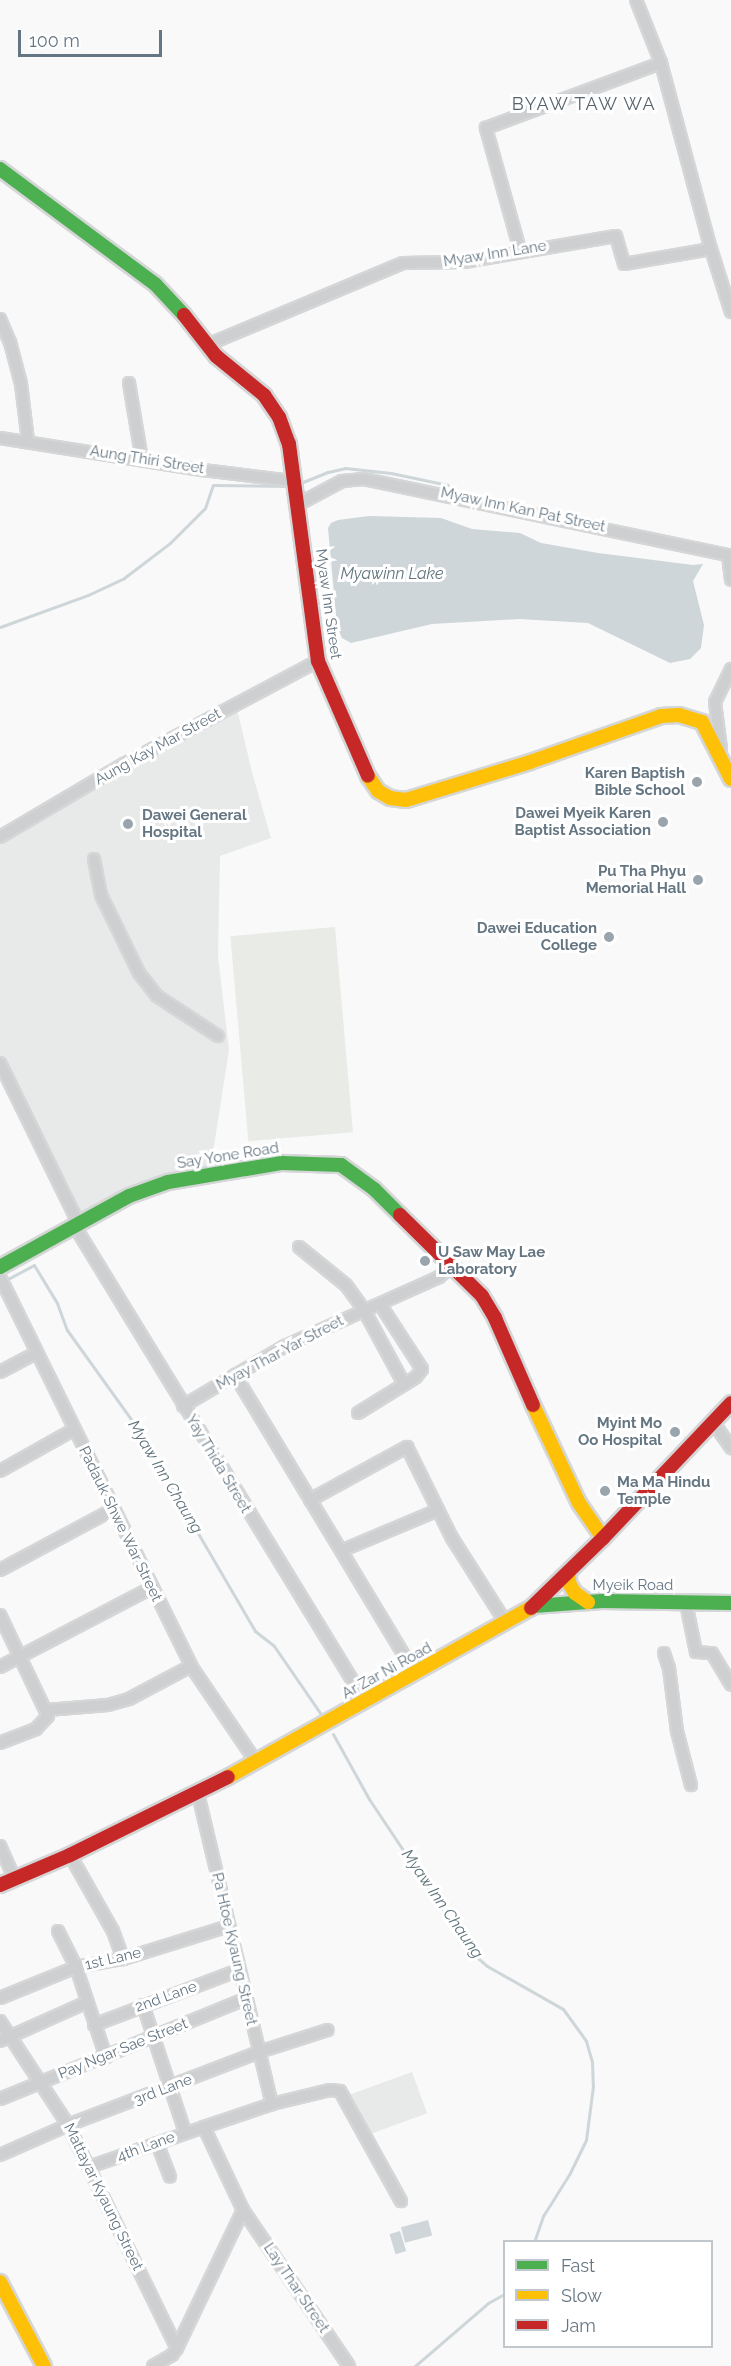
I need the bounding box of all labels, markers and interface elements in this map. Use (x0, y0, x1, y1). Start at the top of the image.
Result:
scale bar (21, 18, 165, 56)
text: 100 m (29, 30, 80, 51)
district label: BYAW TAW WA (511, 93, 657, 115)
street label: Myaw Inn Lane (442, 237, 548, 271)
street label: Aung Thiri Street (88, 442, 206, 478)
street label: Myaw Inn Kan Pat Street (439, 484, 607, 536)
street label: Myaw Inn Street (311, 547, 345, 661)
water label: Myawinn Lake (340, 564, 444, 584)
street label: Aung Kay Mar Street (91, 705, 225, 789)
place label: Karen Baptish Bible School (585, 764, 685, 799)
marker: Karen Baptish Bible School (690, 775, 704, 789)
place label: Dawei Myeik Karen Baptist Association (514, 804, 651, 839)
place label: Dawei General Hospital (142, 806, 247, 841)
marker: Dawei General Hospital (119, 815, 137, 833)
marker: Dawei Myeik Karen Baptist Association (656, 815, 670, 829)
place label: Pu Tha Phyu Memorial Hall (585, 862, 686, 897)
marker: Pu Tha Phyu Memorial Hall (691, 873, 705, 887)
place label: Dawei Education College (477, 919, 597, 954)
marker: Dawei Education College (602, 930, 616, 944)
street label: Say Yone Road (175, 1139, 281, 1173)
place label: U Saw May Lae Laboratory (438, 1243, 546, 1278)
marker: U Saw May Lae Laboratory (416, 1252, 434, 1270)
street label: Myay Thar Yar Street (212, 1311, 348, 1395)
street label: Yay Thida Street (181, 1411, 255, 1517)
place label: Myint Mo Oo Hospital (578, 1414, 662, 1449)
water label: Myaw Inn Chaung (124, 1417, 206, 1537)
marker: Myint Mo Oo Hospital (666, 1423, 684, 1441)
street label: Padauk Shwe War Street (74, 1443, 166, 1605)
place label: Ma Ma Hindu Temple (617, 1473, 710, 1508)
marker: Ma Ma Hindu Temple (598, 1484, 612, 1498)
street label: Myeik Road (593, 1577, 673, 1595)
street label: Ar Zar Ni Road (339, 1639, 435, 1703)
water label: Myaw Inn Chaung (397, 1846, 487, 1962)
street label: Pa Htoe Kyaung Street (208, 1871, 260, 2027)
street label: 1st Lane (83, 1944, 143, 1974)
street label: 2nd Lane (133, 1978, 199, 2016)
street label: Pay Ngar Sae Street (55, 2015, 191, 2083)
street label: 3rd Lane (131, 2071, 195, 2109)
street label: Mattayar Kyaung Street (59, 2120, 147, 2274)
street label: 4th Lane (115, 2128, 177, 2166)
street label: Lay Thar Street (259, 2239, 333, 2337)
legend (503, 2240, 713, 2348)
text: Fast (561, 2255, 595, 2276)
text: Slow (561, 2285, 602, 2306)
text: Jam (561, 2315, 596, 2336)

